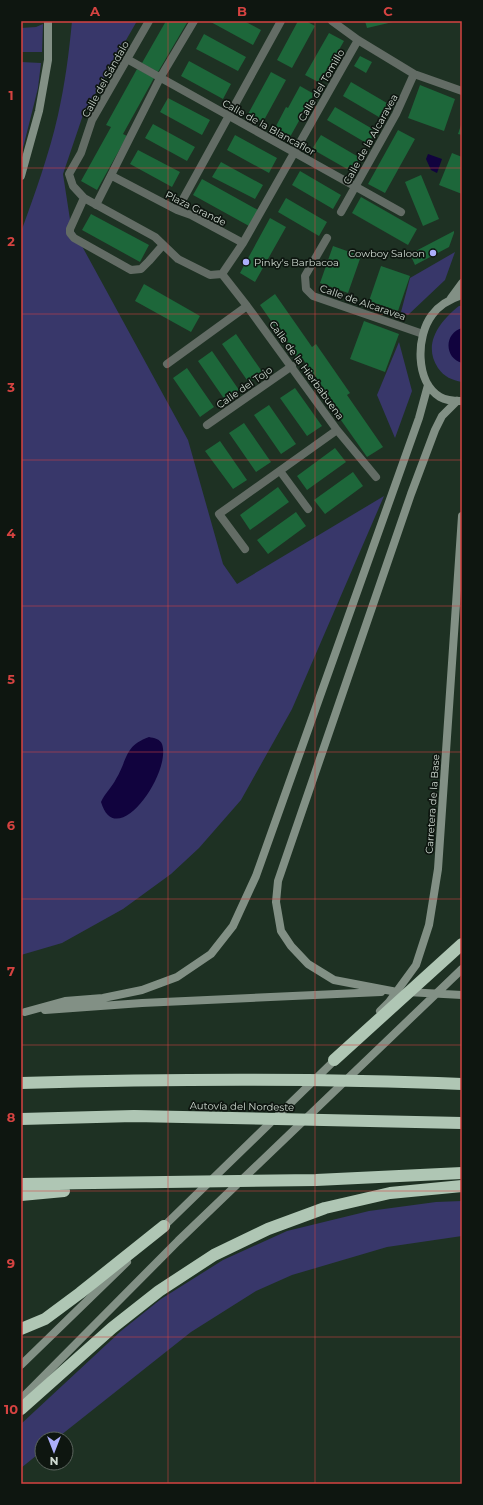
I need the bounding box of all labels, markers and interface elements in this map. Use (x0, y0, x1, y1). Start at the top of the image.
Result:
text: A (89, 3, 101, 19)
text: B (237, 3, 247, 19)
text: C (383, 3, 393, 19)
street label: Calle del Sándalo (79, 39, 132, 120)
street label: Calle del Tomillo (295, 47, 347, 124)
text: 1 (8, 87, 14, 103)
street label: Calle de la Alcaravea (340, 92, 401, 187)
street label: Calle de la Blancaflor (220, 96, 318, 158)
street label: Plaza Grande (163, 188, 228, 229)
text: 2 (7, 233, 15, 249)
place label: Cowboy Saloon (348, 247, 425, 260)
marker: Cowboy Saloon (428, 248, 438, 258)
place label: Pinky's Barbacoa (254, 256, 339, 269)
marker: Pinky's Barbacoa (241, 257, 251, 267)
street label: Calle de Alcaravea (318, 282, 408, 323)
street label: Calle de la Hierbabuena (266, 318, 347, 422)
street label: Calle del Tojo (214, 363, 275, 412)
text: 3 (6, 379, 15, 395)
text: 4 (7, 525, 16, 541)
text: 5 (7, 671, 15, 687)
street label: Carretera de la Base (423, 754, 442, 854)
text: 6 (7, 817, 16, 833)
text: 7 (7, 963, 15, 979)
street label: Autovía del Nordeste (190, 1099, 294, 1114)
text: 8 (7, 1109, 16, 1125)
text: 9 (7, 1255, 15, 1271)
text: 10 (4, 1401, 18, 1417)
north arrow (34, 1431, 74, 1471)
text: N (50, 1454, 58, 1468)

